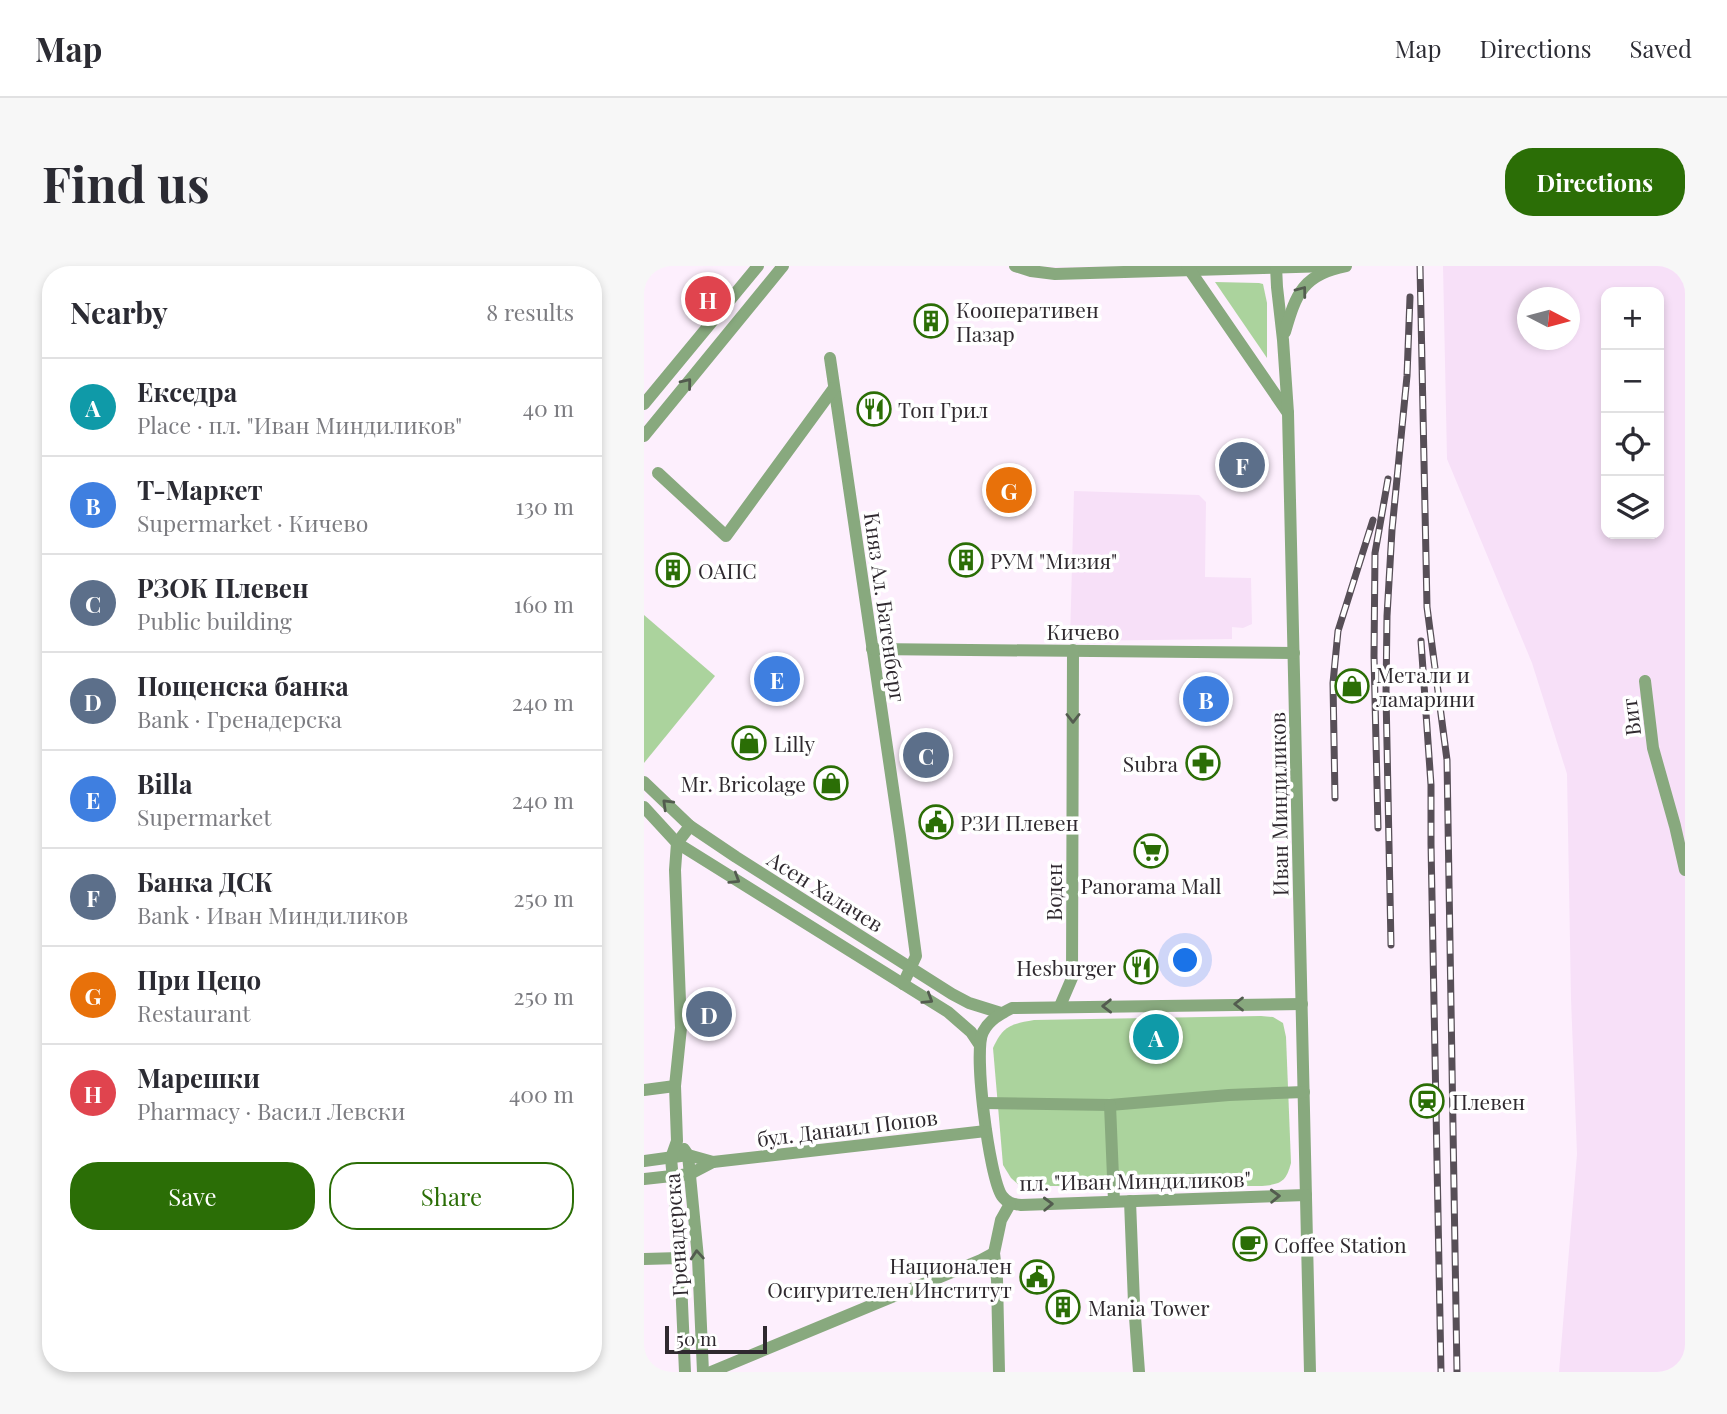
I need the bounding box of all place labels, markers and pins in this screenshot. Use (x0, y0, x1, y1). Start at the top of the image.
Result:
pin: H (685, 273, 731, 325)
place label: Кооперативен Пазар (956, 295, 1099, 347)
building icon: Кооперативен Пазар (912, 302, 950, 340)
restaurant icon: Топ Грил (855, 390, 893, 428)
place label: Топ Грил (898, 395, 988, 423)
pin: F (1219, 439, 1265, 491)
pin: G (986, 464, 1032, 516)
building icon: РУМ "Мизия" (947, 541, 985, 579)
place label: РУМ "Мизия" (990, 546, 1117, 574)
building icon: ОАПС (654, 551, 692, 589)
place label: ОАПС (698, 556, 757, 584)
pin: E (754, 653, 800, 705)
place label: Метали и ламарини (1376, 660, 1475, 712)
shop icon: Метали и ламарини (1333, 667, 1371, 705)
pin: B (1183, 673, 1229, 725)
shop icon: Lilly (730, 724, 768, 762)
place label: Lilly (774, 729, 816, 757)
pin: C (903, 729, 949, 781)
pharmacy icon: Subra (1184, 744, 1222, 782)
place label: Subra (1123, 749, 1179, 777)
shop icon: Mr. Bricolage (812, 764, 850, 802)
place label: Mr. Bricolage (681, 769, 806, 797)
public building icon: РЗИ Плевен (917, 803, 955, 841)
place label: РЗИ Плевен (960, 808, 1079, 836)
supermarket icon: Panorama Mall (1132, 832, 1170, 870)
place label: Panorama Mall (1080, 871, 1222, 899)
restaurant icon: Hesburger (1122, 948, 1160, 986)
place label: Hesburger (1016, 953, 1117, 981)
pin: D (686, 988, 732, 1040)
pin: A (1133, 1011, 1179, 1063)
station icon: Плевен (1408, 1082, 1446, 1120)
place label: Плевен (1452, 1087, 1525, 1115)
cafe icon: Coffee Station (1231, 1225, 1269, 1263)
place label: Coffee Station (1274, 1230, 1407, 1258)
place label: Национален Осигурителен Институт (767, 1251, 1012, 1303)
public building icon: Национален Осигурителен Институт (1018, 1258, 1056, 1296)
building icon: Mania Tower (1044, 1288, 1082, 1326)
place label: Mania Tower (1088, 1293, 1210, 1321)

